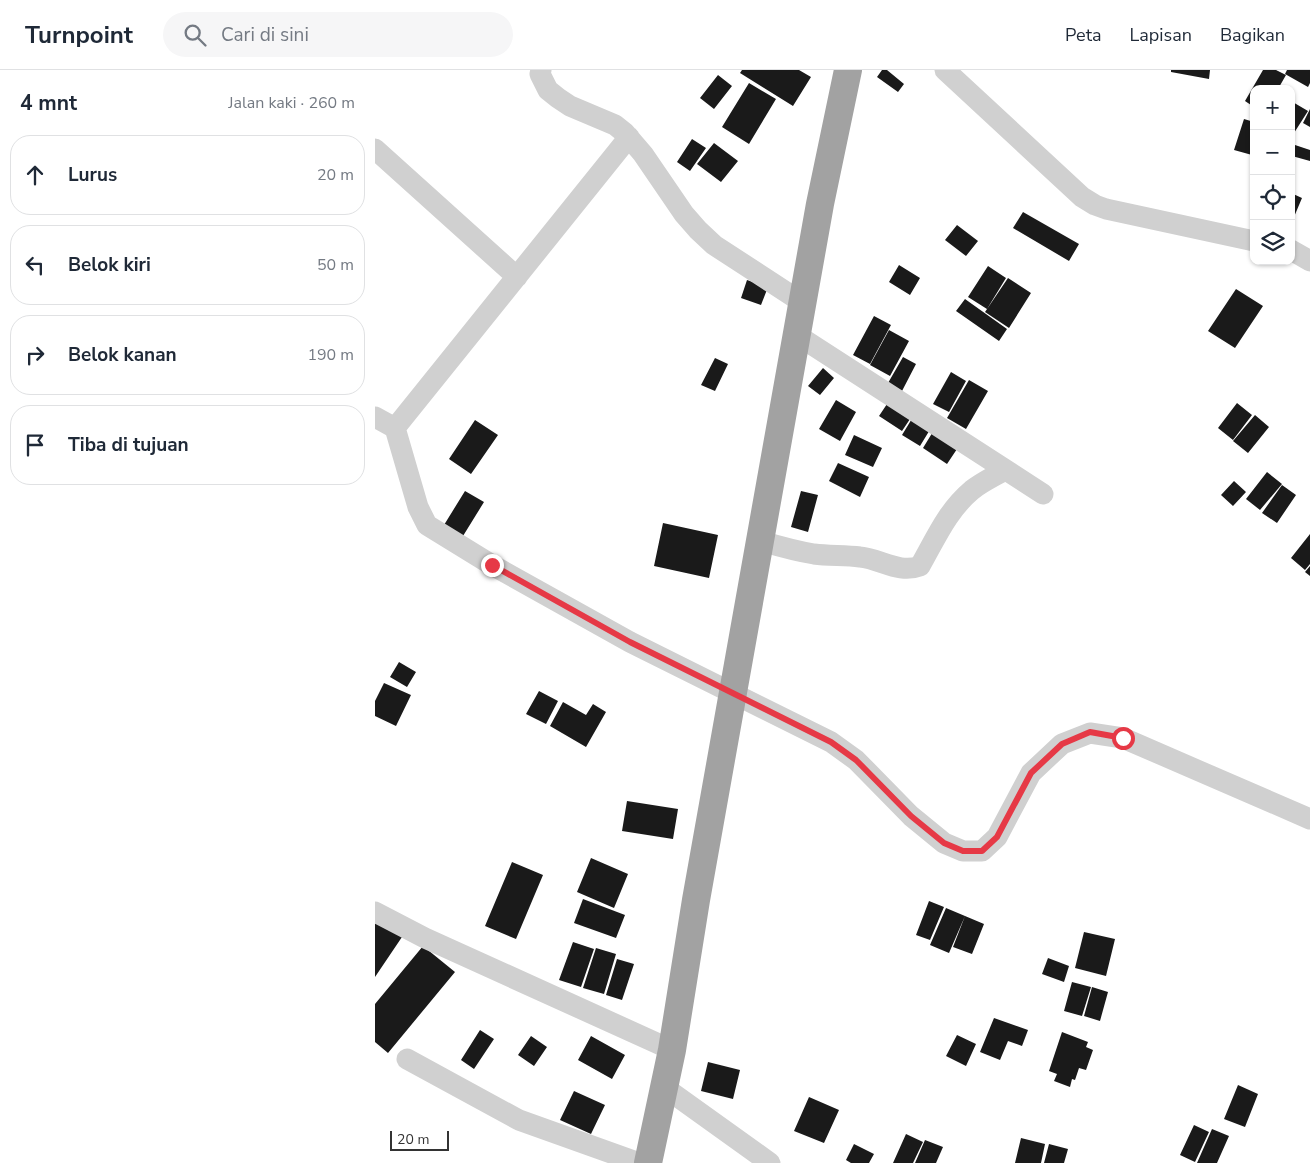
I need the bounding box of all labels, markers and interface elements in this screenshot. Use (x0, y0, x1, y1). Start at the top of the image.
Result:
search box (163, 12, 513, 57)
text: Turnpoint (25, 19, 133, 51)
icon: search (181, 21, 209, 49)
text: Cari di sini (221, 22, 309, 48)
text: Peta (1065, 23, 1101, 47)
text: Lapisan (1129, 23, 1192, 47)
text: Bagikan (1220, 23, 1285, 47)
map controls (1250, 85, 1295, 265)
button: + (1250, 85, 1295, 130)
text: 4 mnt (20, 89, 77, 117)
text: Jalan kaki · 260 m (228, 92, 355, 114)
button: − (1250, 130, 1295, 175)
icon: ahead (21, 161, 49, 189)
text: Lurus (68, 162, 117, 188)
text: 20 m (317, 164, 354, 186)
button: locate (1250, 175, 1295, 220)
button: layers (1250, 220, 1295, 265)
icon: left (21, 251, 49, 279)
text: Belok kiri (68, 252, 151, 278)
text: 50 m (317, 254, 354, 276)
icon: right (21, 341, 49, 369)
text: Belok kanan (68, 342, 177, 368)
text: 190 m (307, 344, 354, 366)
icon: arrive (21, 431, 49, 459)
text: Tiba di tujuan (68, 432, 189, 458)
route end (481, 554, 504, 577)
route start (1112, 727, 1135, 750)
scale bar (390, 1128, 449, 1151)
text: 20 m (397, 1130, 429, 1149)

